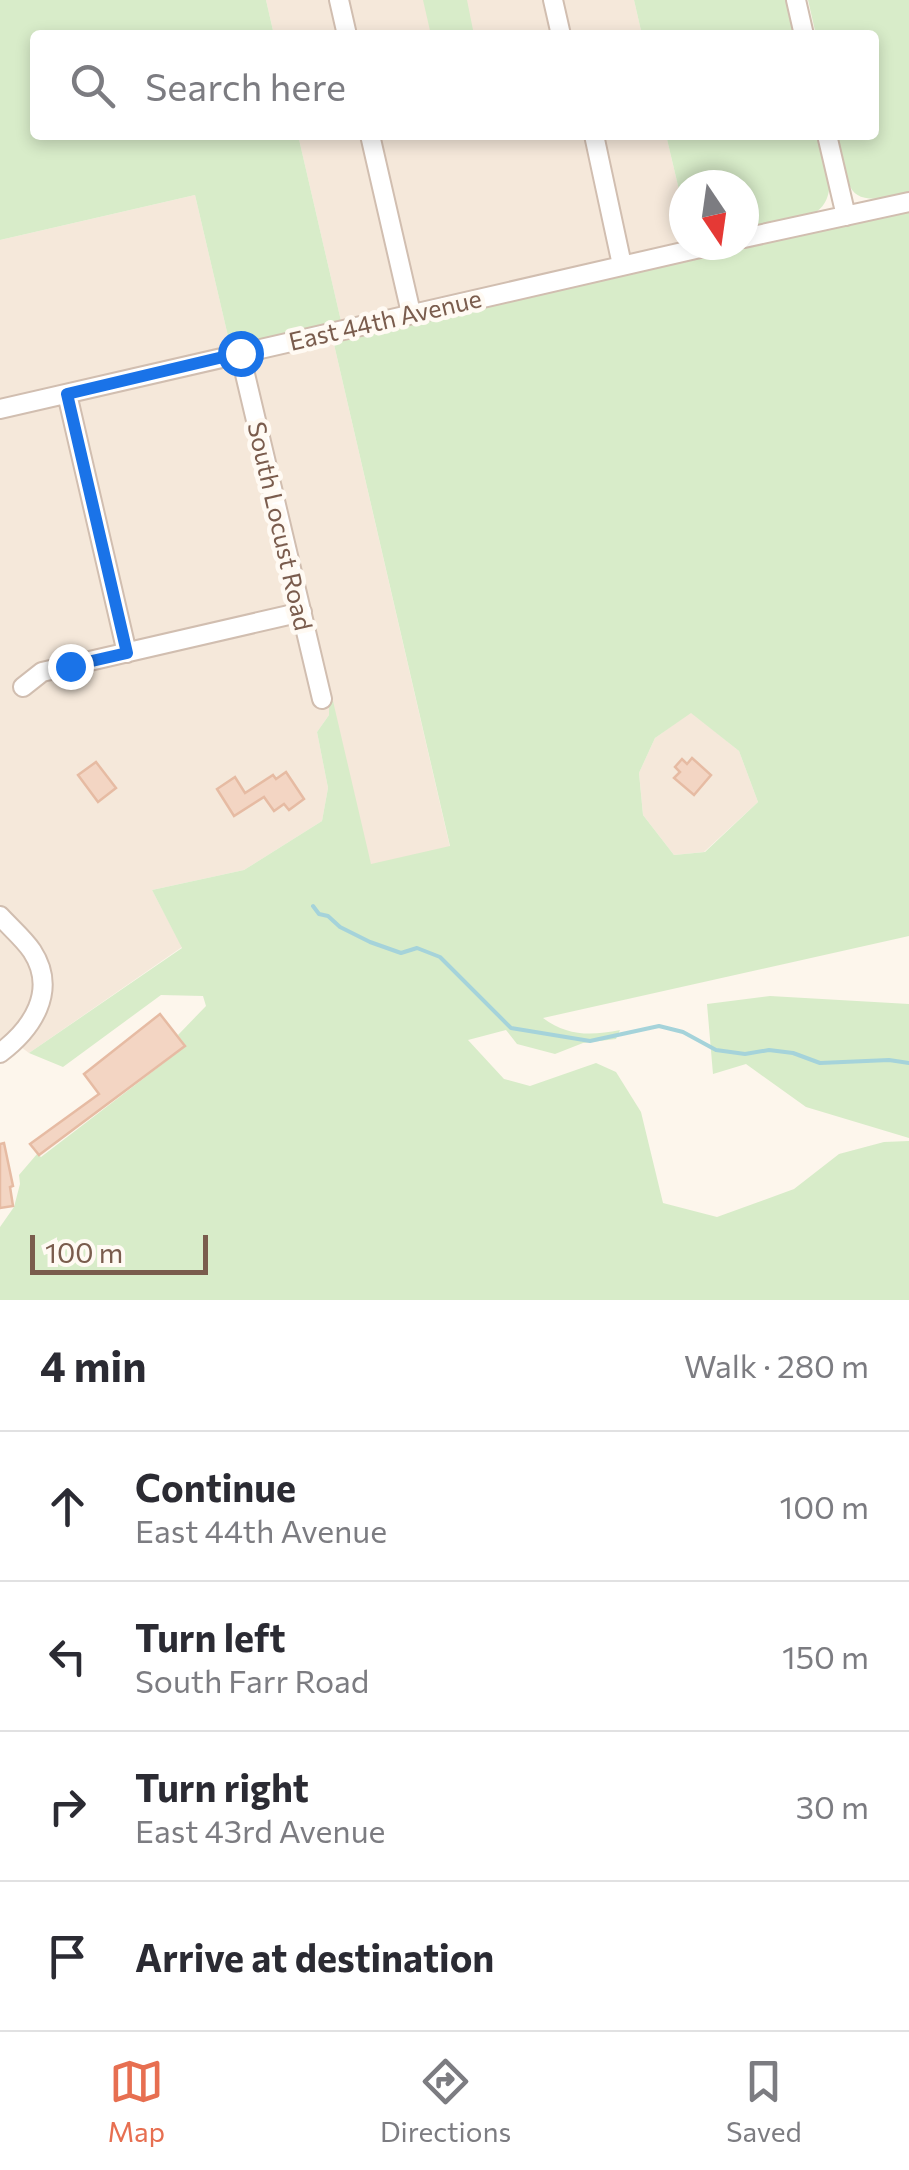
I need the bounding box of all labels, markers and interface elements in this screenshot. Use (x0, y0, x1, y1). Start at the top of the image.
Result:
search box (30, 30, 879, 140)
icon: search (65, 58, 120, 113)
text: Search here (145, 62, 346, 109)
north arrow (669, 170, 759, 260)
street label: East 44th Avenue (286, 282, 484, 356)
route start (218, 331, 264, 377)
street label: South Locust Road (242, 419, 320, 633)
route end (48, 644, 94, 690)
scale bar (30, 1230, 208, 1274)
text: 100 m (45, 1235, 123, 1269)
text: 4 min (40, 1339, 146, 1391)
text: Walk · 280 m (684, 1345, 869, 1385)
text: Continue (135, 1463, 296, 1510)
icon: ahead (40, 1479, 95, 1534)
text: 100 m (780, 1486, 869, 1526)
text: East 44th Avenue (135, 1510, 387, 1550)
text: Turn left (135, 1613, 286, 1660)
icon: left (40, 1629, 95, 1684)
text: 150 m (782, 1636, 869, 1676)
text: South Farr Road (135, 1660, 369, 1700)
text: Turn right (135, 1763, 309, 1810)
icon: right (40, 1779, 95, 1834)
text: 30 m (796, 1786, 869, 1826)
text: East 43rd Avenue (135, 1810, 385, 1850)
icon: arrive (40, 1929, 95, 1984)
text: Arrive at destination (135, 1933, 494, 1980)
tab: Map (107, 2054, 165, 2148)
tab: Directions (380, 2054, 511, 2148)
tab: Saved (726, 2054, 802, 2148)

